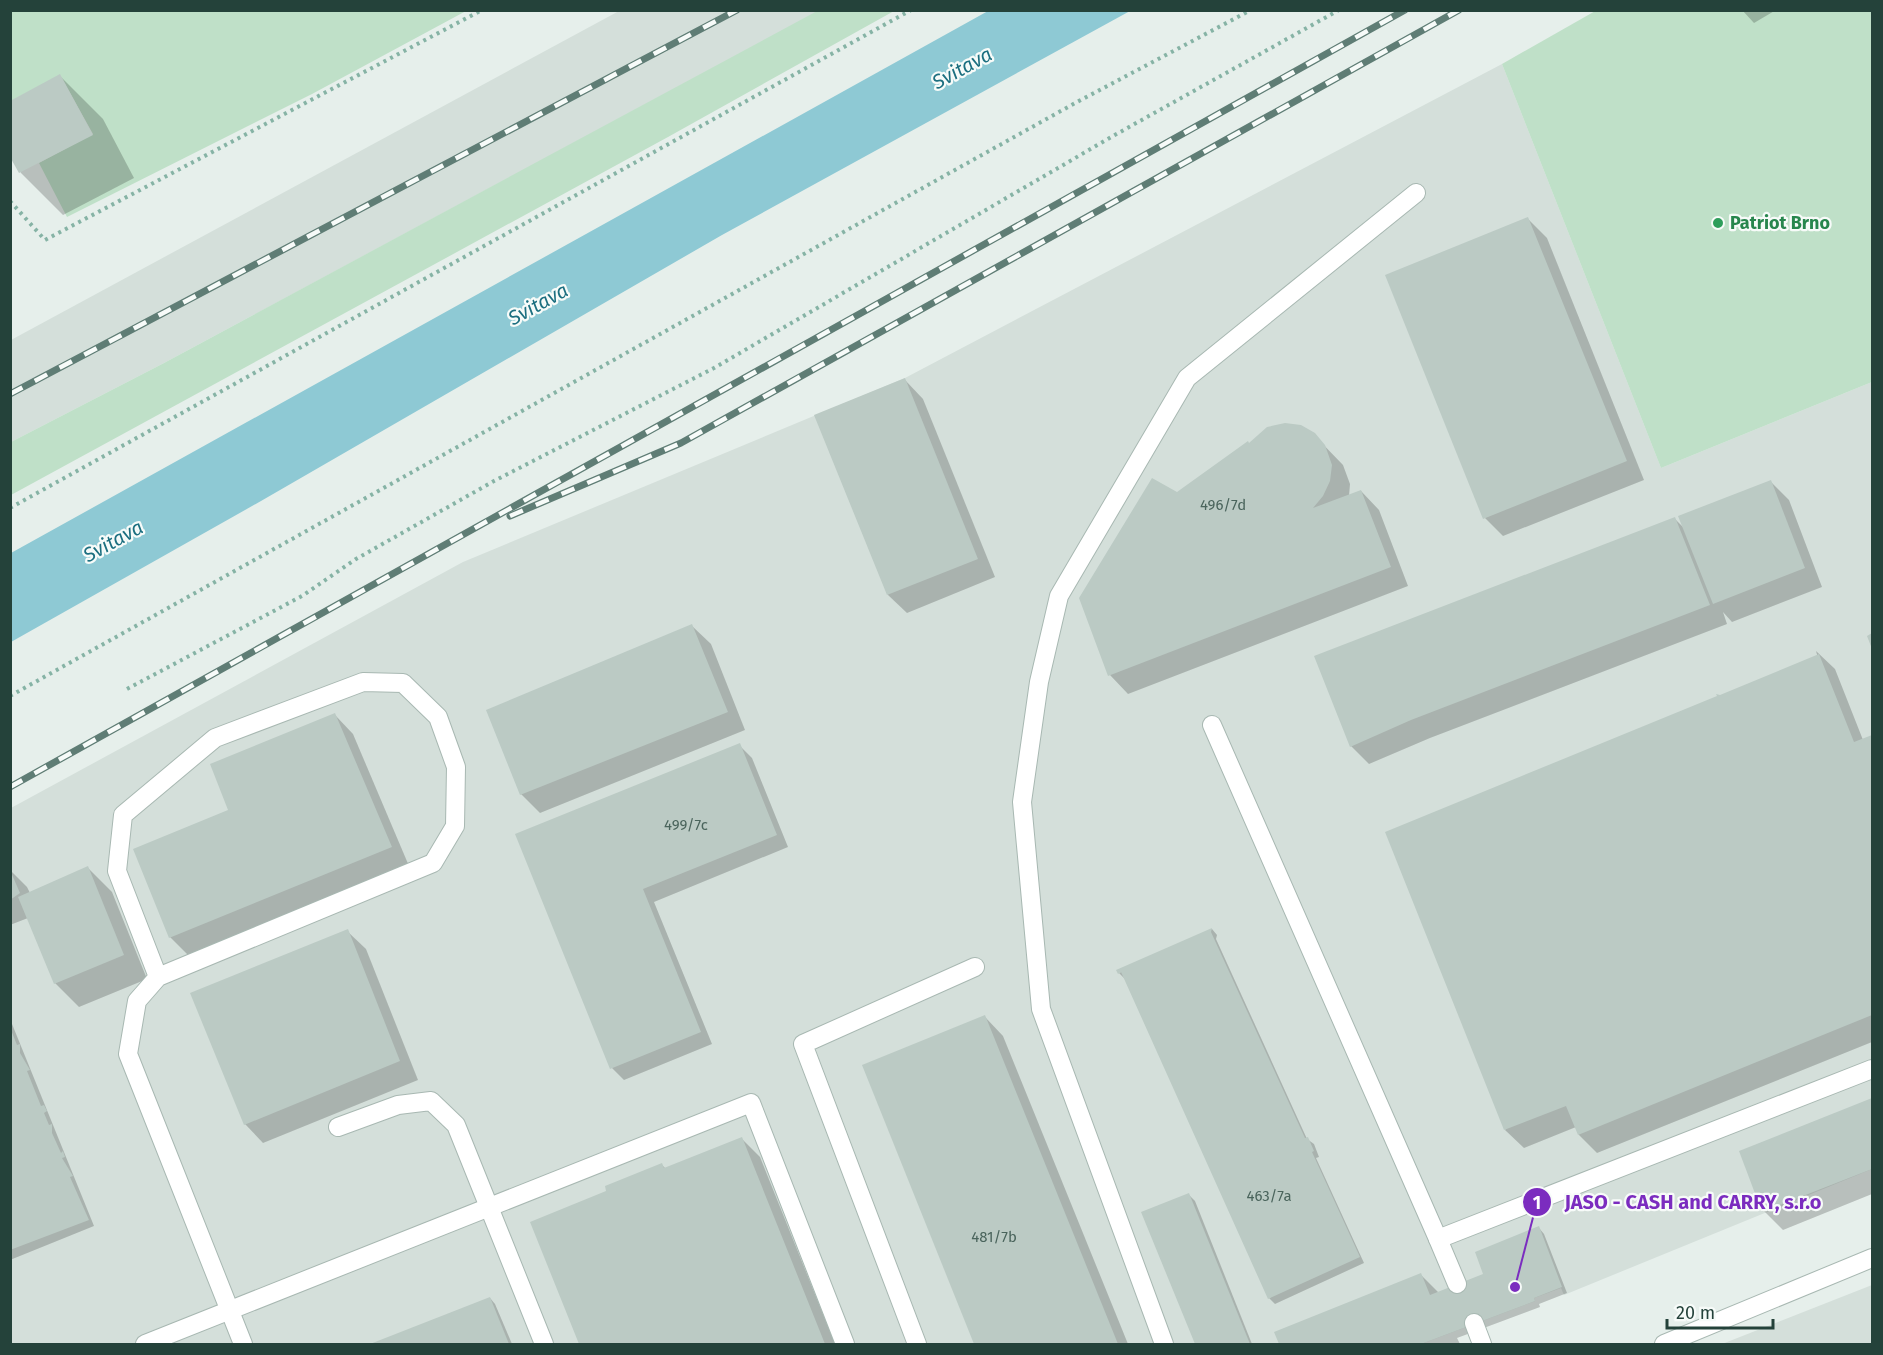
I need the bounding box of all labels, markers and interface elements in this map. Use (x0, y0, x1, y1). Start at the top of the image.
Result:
water label: Svitava (927, 42, 996, 95)
place label: Patriot Brno (1730, 212, 1830, 234)
marker: Patriot Brno (1711, 216, 1725, 230)
water label: Svitava (503, 278, 572, 331)
house number: 496/7d (1200, 496, 1246, 514)
water label: Svitava (78, 515, 147, 568)
house number: 499/7c (664, 816, 708, 834)
callout: JASO - CASH and CARRY, s.r.o (1522, 1183, 1833, 1221)
house number: 463/7a (1246, 1187, 1292, 1205)
text: JASO - CASH and CARRY, s.r.o (1563, 1190, 1822, 1214)
text: 1 (1533, 1192, 1541, 1214)
house number: 481/7b (971, 1228, 1017, 1246)
scale bar (1667, 1292, 1774, 1330)
text: 20 m (1676, 1302, 1715, 1324)

